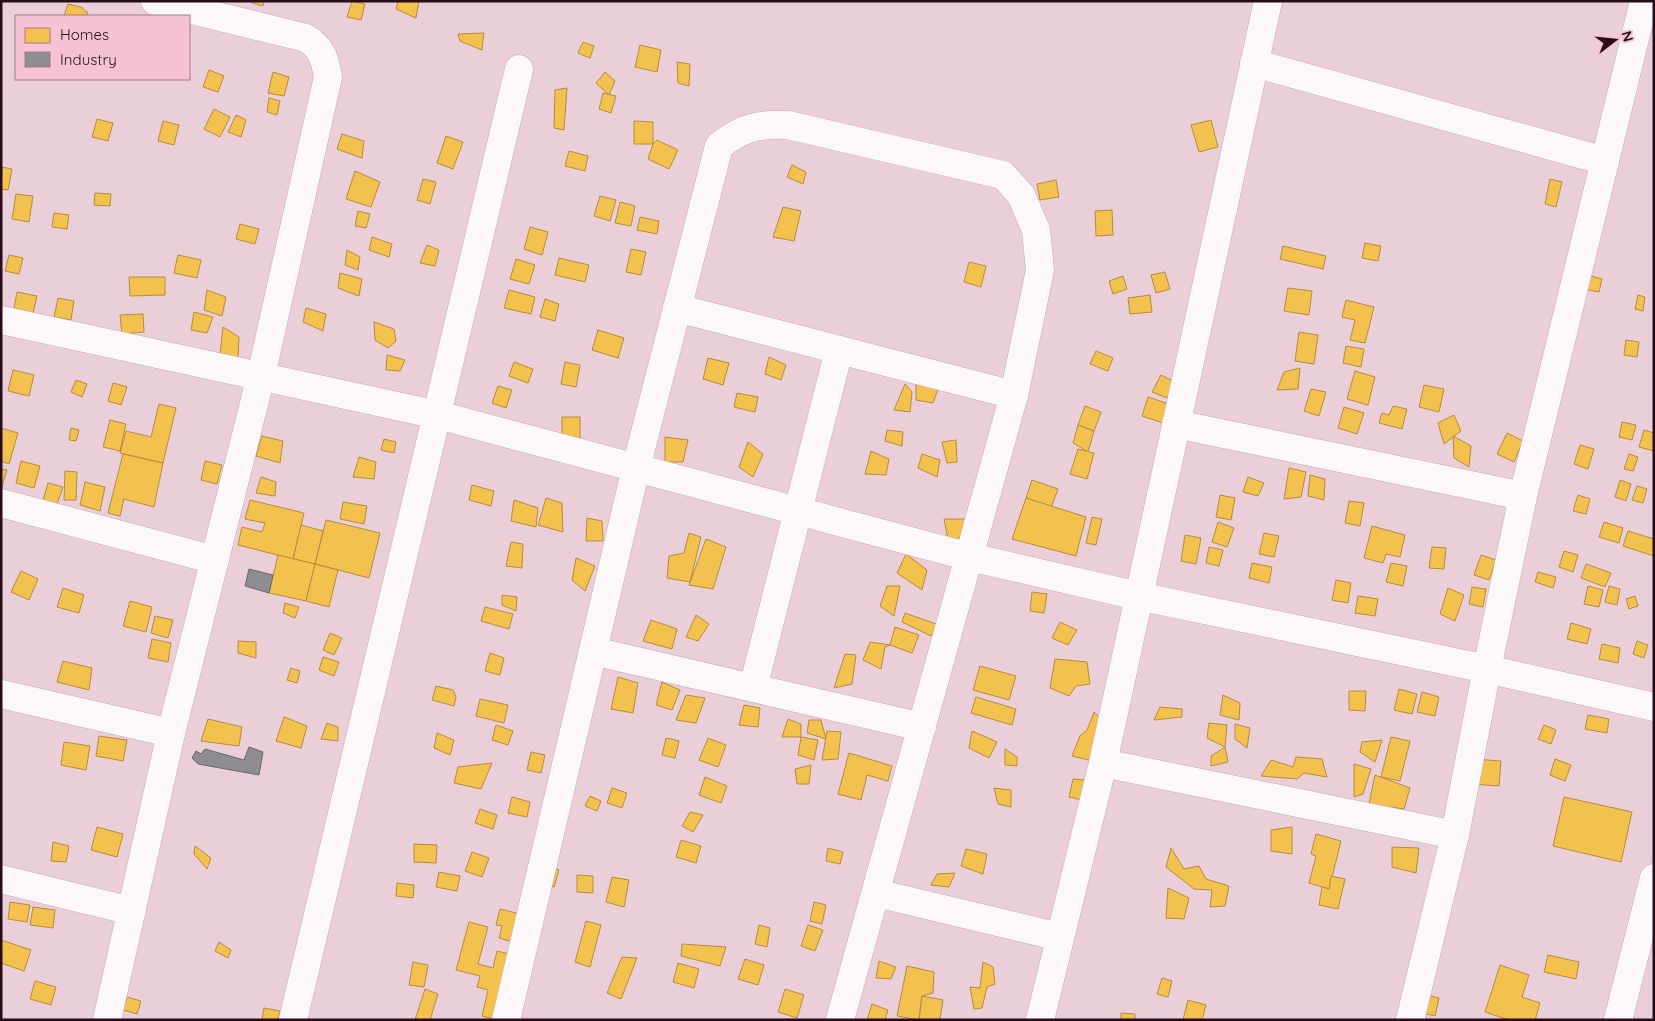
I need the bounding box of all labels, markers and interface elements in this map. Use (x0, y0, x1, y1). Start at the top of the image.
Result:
legend (15, 15, 190, 80)
north arrow (1590, 15, 1640, 65)
text: Homes (60, 25, 109, 44)
text: N (1617, 29, 1638, 44)
text: Industry (60, 50, 117, 69)

